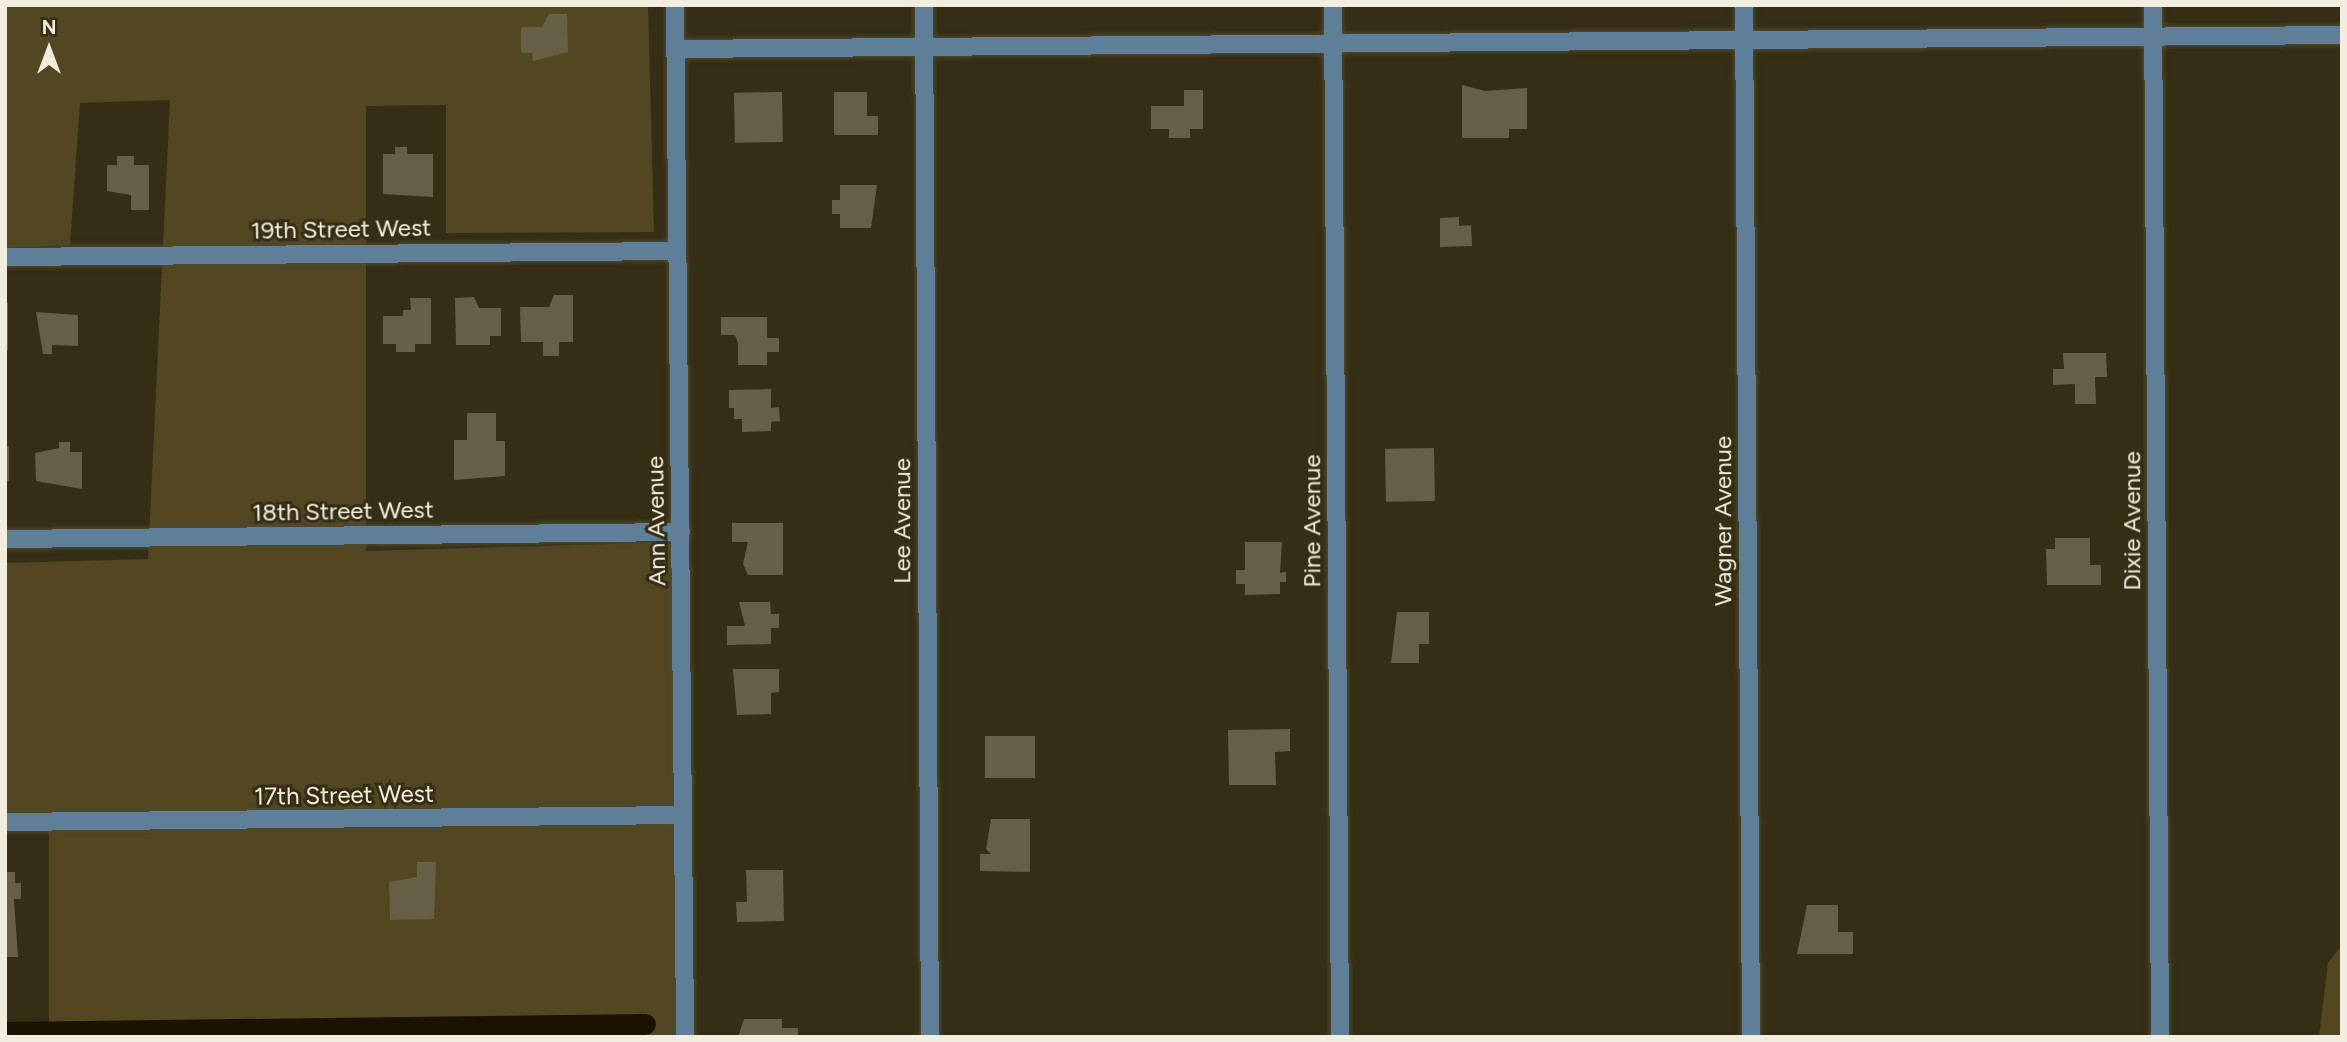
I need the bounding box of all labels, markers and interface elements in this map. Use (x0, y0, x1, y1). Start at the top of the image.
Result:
north arrow (14, 14, 84, 84)
text: N (42, 16, 56, 39)
street label: 19th Street West (251, 213, 431, 245)
street label: Wagner Avenue (1709, 436, 1737, 606)
street label: Dixie Avenue (2118, 451, 2146, 591)
street label: Pine Avenue (1298, 454, 1326, 588)
street label: Ann Avenue (640, 456, 672, 586)
street label: Lee Avenue (888, 458, 916, 584)
street label: 18th Street West (252, 495, 434, 527)
street label: 17th Street West (254, 779, 434, 811)

